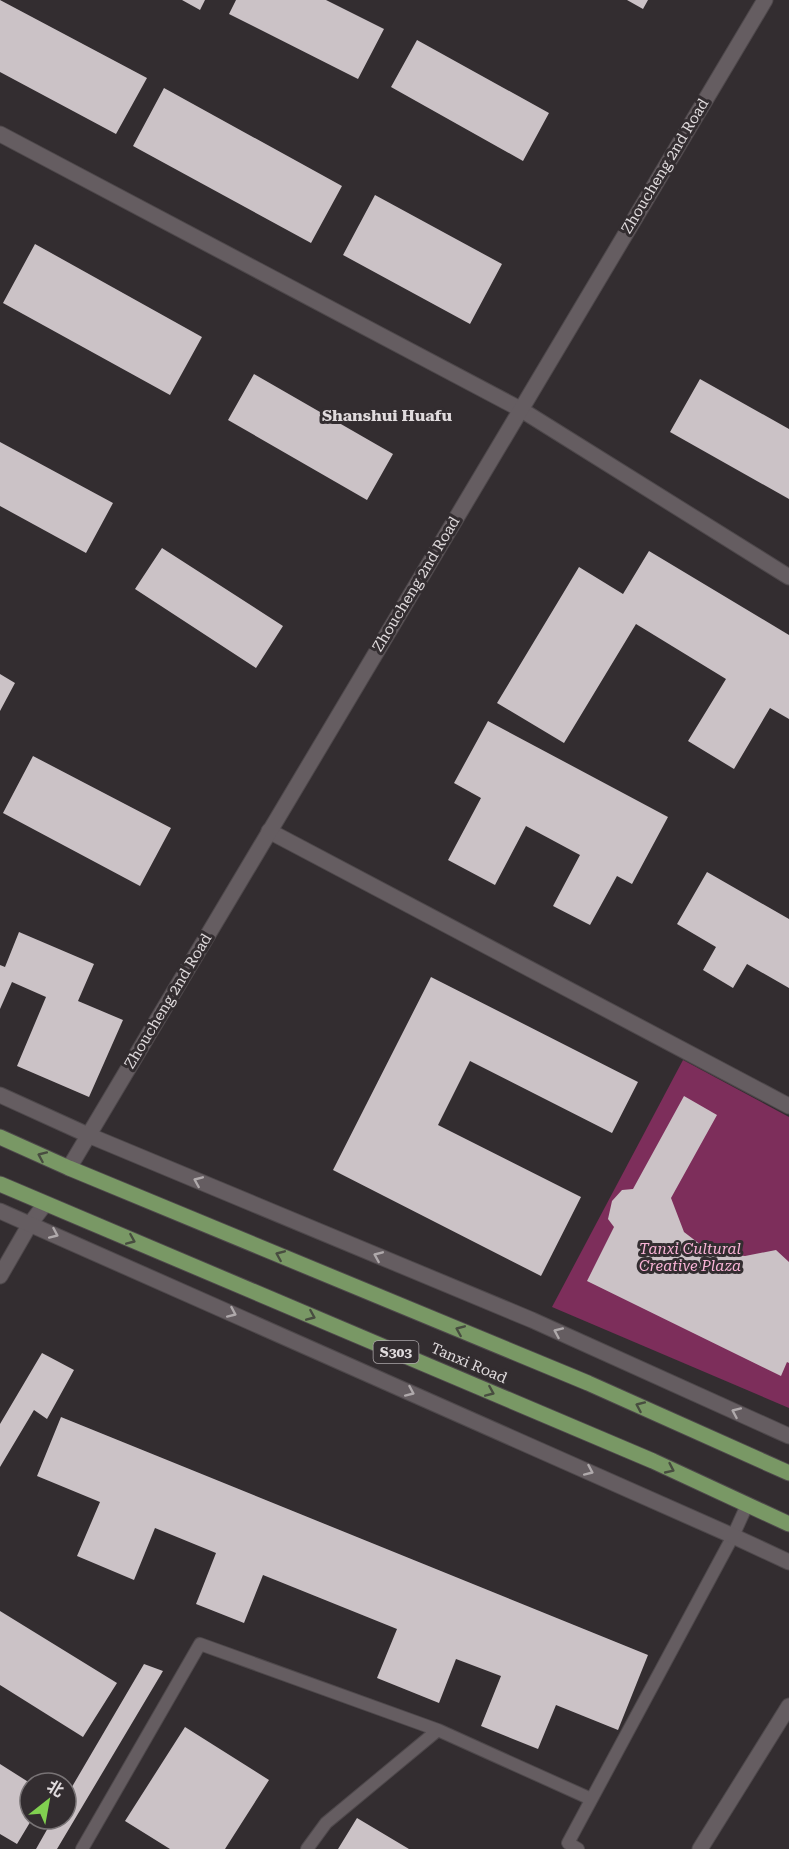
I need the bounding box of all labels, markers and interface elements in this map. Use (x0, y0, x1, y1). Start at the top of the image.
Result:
street label: Zhoucheng 2nd Road (618, 95, 713, 237)
district label: Shanshui Huafu (322, 406, 452, 425)
street label: Zhoucheng 2nd Road (369, 513, 464, 655)
street label: Zhoucheng 2nd Road (121, 930, 216, 1072)
one-way arrow (38, 1151, 49, 1163)
one-way arrow (194, 1176, 205, 1188)
one-way arrow (47, 1227, 58, 1239)
one-way arrow (125, 1233, 136, 1245)
park label: Tanxi Cultural Creative Plaza (639, 1240, 742, 1275)
one-way arrow (276, 1250, 287, 1262)
one-way arrow (374, 1251, 385, 1263)
one-way arrow (226, 1306, 237, 1318)
one-way arrow (304, 1309, 315, 1321)
one-way arrow (456, 1325, 467, 1337)
one-way arrow (553, 1327, 564, 1339)
street label: Tanxi Road (428, 1339, 510, 1387)
road number: S303 (374, 1341, 418, 1363)
one-way arrow (404, 1385, 415, 1397)
one-way arrow (484, 1385, 495, 1397)
one-way arrow (635, 1402, 646, 1414)
one-way arrow (731, 1408, 742, 1420)
one-way arrow (663, 1461, 674, 1473)
one-way arrow (582, 1464, 593, 1476)
north arrow (18, 1771, 78, 1831)
text: 北 (44, 1776, 67, 1801)

